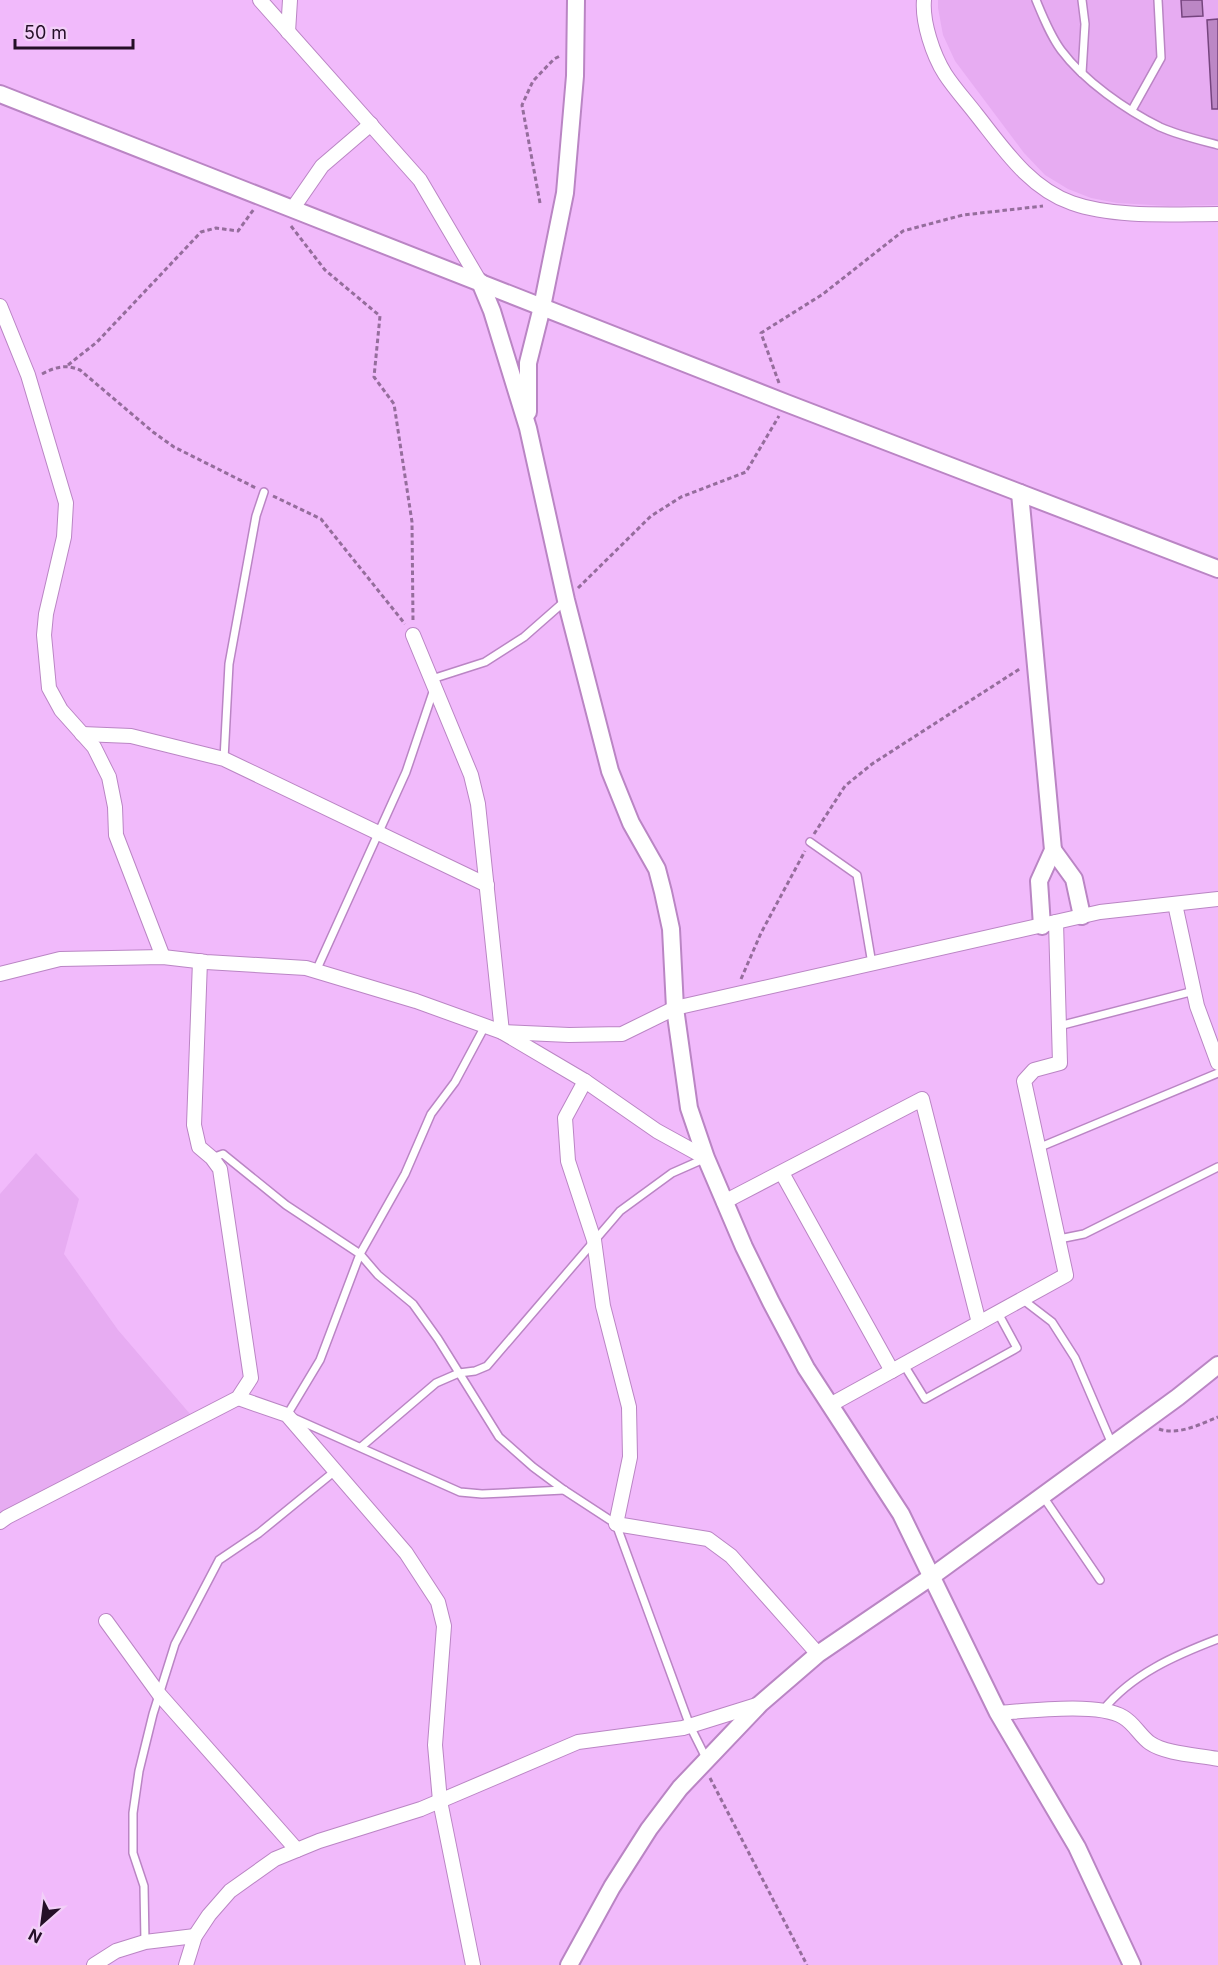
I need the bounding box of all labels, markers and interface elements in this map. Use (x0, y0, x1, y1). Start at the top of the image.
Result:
scale bar (15, 12, 134, 50)
text: 50 m (24, 22, 67, 43)
north arrow (12, 1893, 72, 1953)
text: N (25, 1925, 45, 1948)

